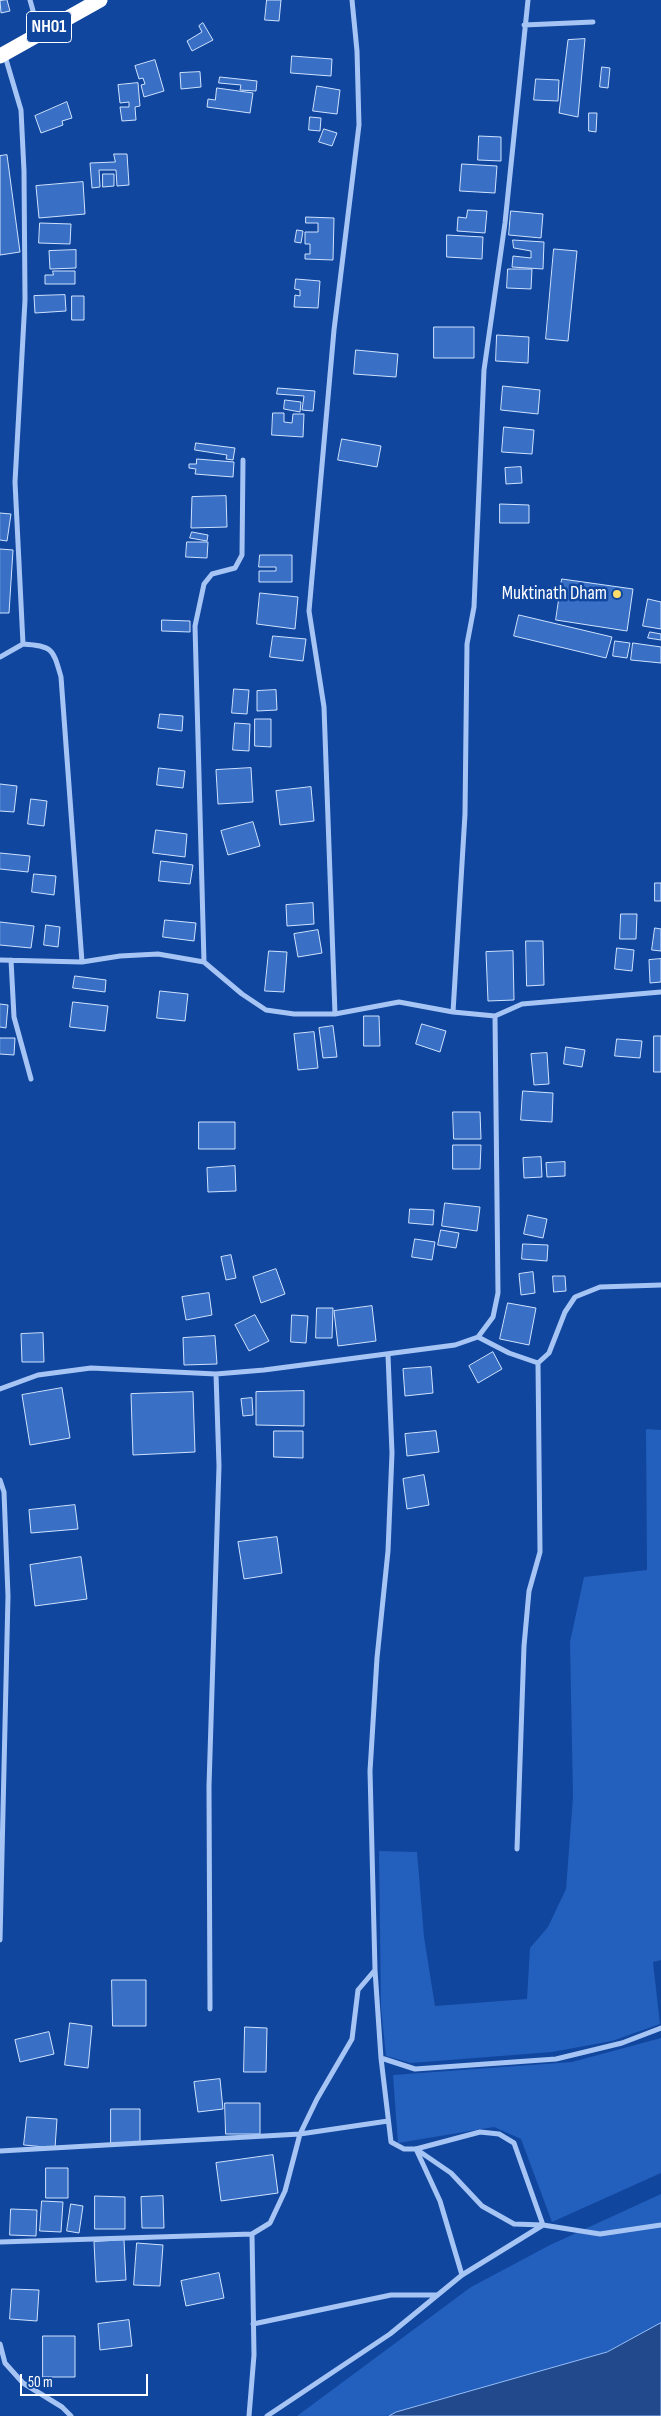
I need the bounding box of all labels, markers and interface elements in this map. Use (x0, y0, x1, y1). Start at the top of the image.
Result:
road number: NH01 (27, 12, 72, 42)
place label: Muktinath Dham (502, 583, 607, 605)
marker: Muktinath Dham (611, 588, 623, 600)
scale bar (22, 2364, 150, 2396)
text: 50 m (28, 2373, 53, 2392)

